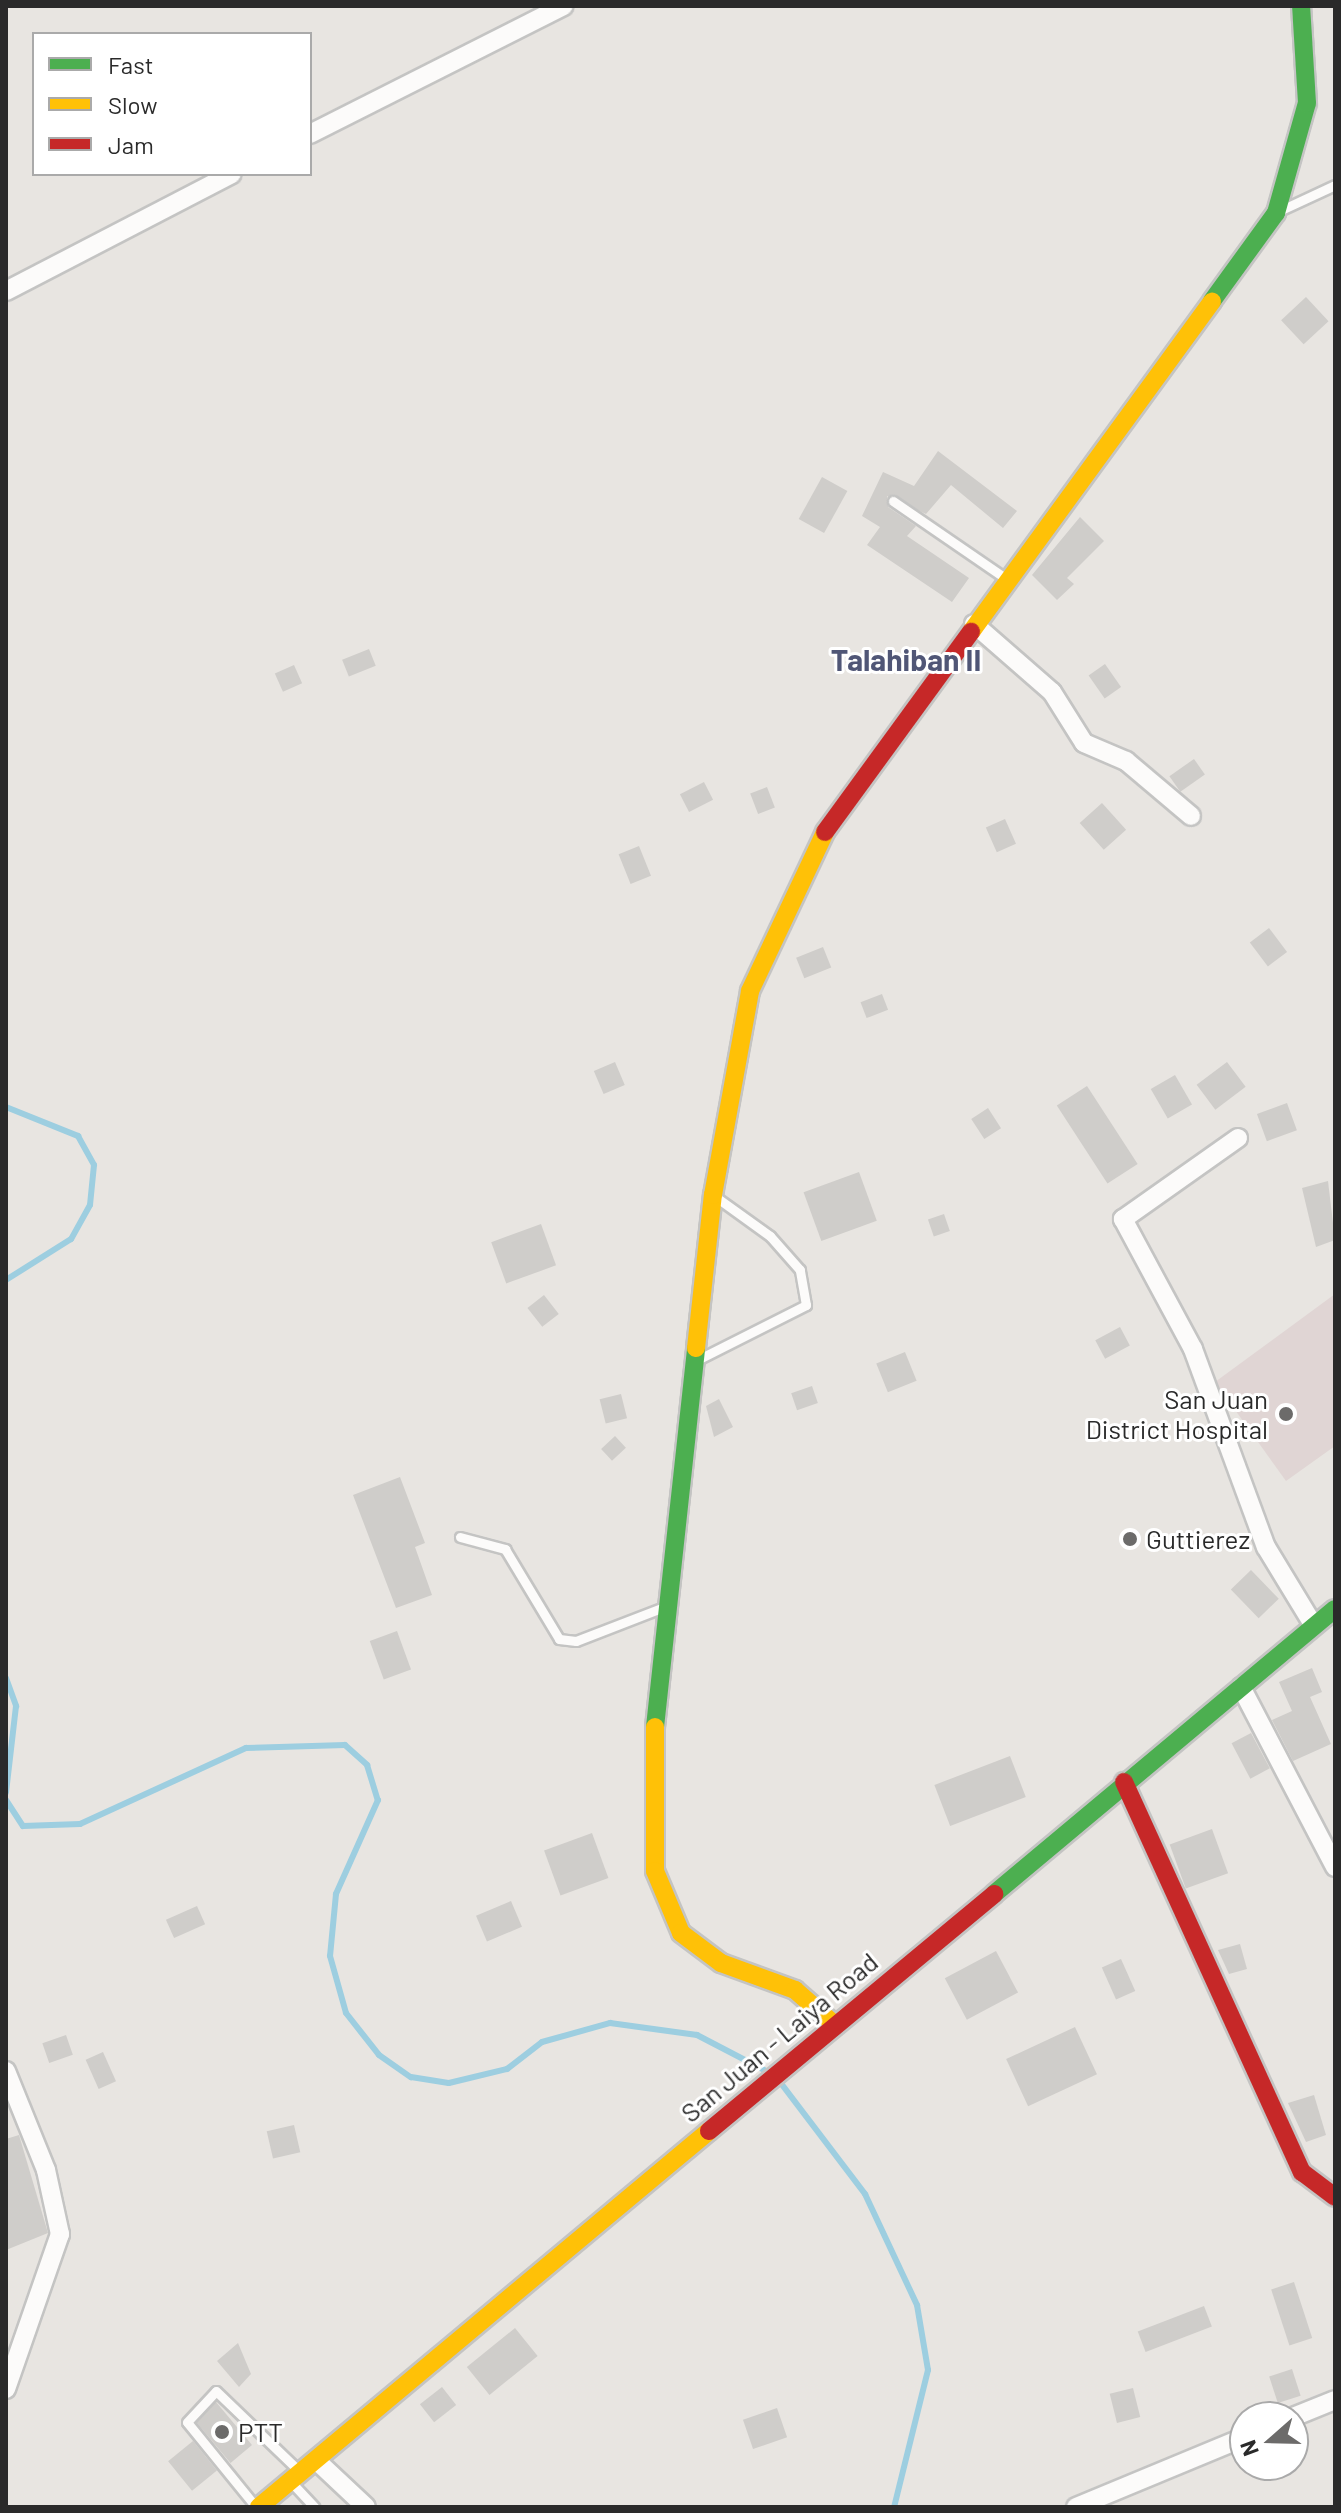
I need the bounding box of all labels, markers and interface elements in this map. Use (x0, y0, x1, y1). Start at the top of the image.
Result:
legend (32, 32, 312, 176)
text: Fast (108, 50, 153, 79)
text: Slow (108, 90, 157, 119)
text: Jam (108, 130, 154, 159)
district label: Talahiban II (831, 641, 981, 677)
place label: San Juan District Hospital (1086, 1383, 1268, 1444)
marker: San Juan District Hospital (1275, 1403, 1297, 1425)
place label: Guttierez (1146, 1523, 1250, 1555)
marker: Guttierez (1121, 1530, 1139, 1548)
street label: San Juan - Laiya Road (674, 1946, 884, 2128)
north arrow (1229, 2401, 1309, 2481)
place label: PTT (238, 2416, 283, 2448)
marker: PTT (213, 2423, 231, 2441)
text: N (1234, 2437, 1263, 2460)

